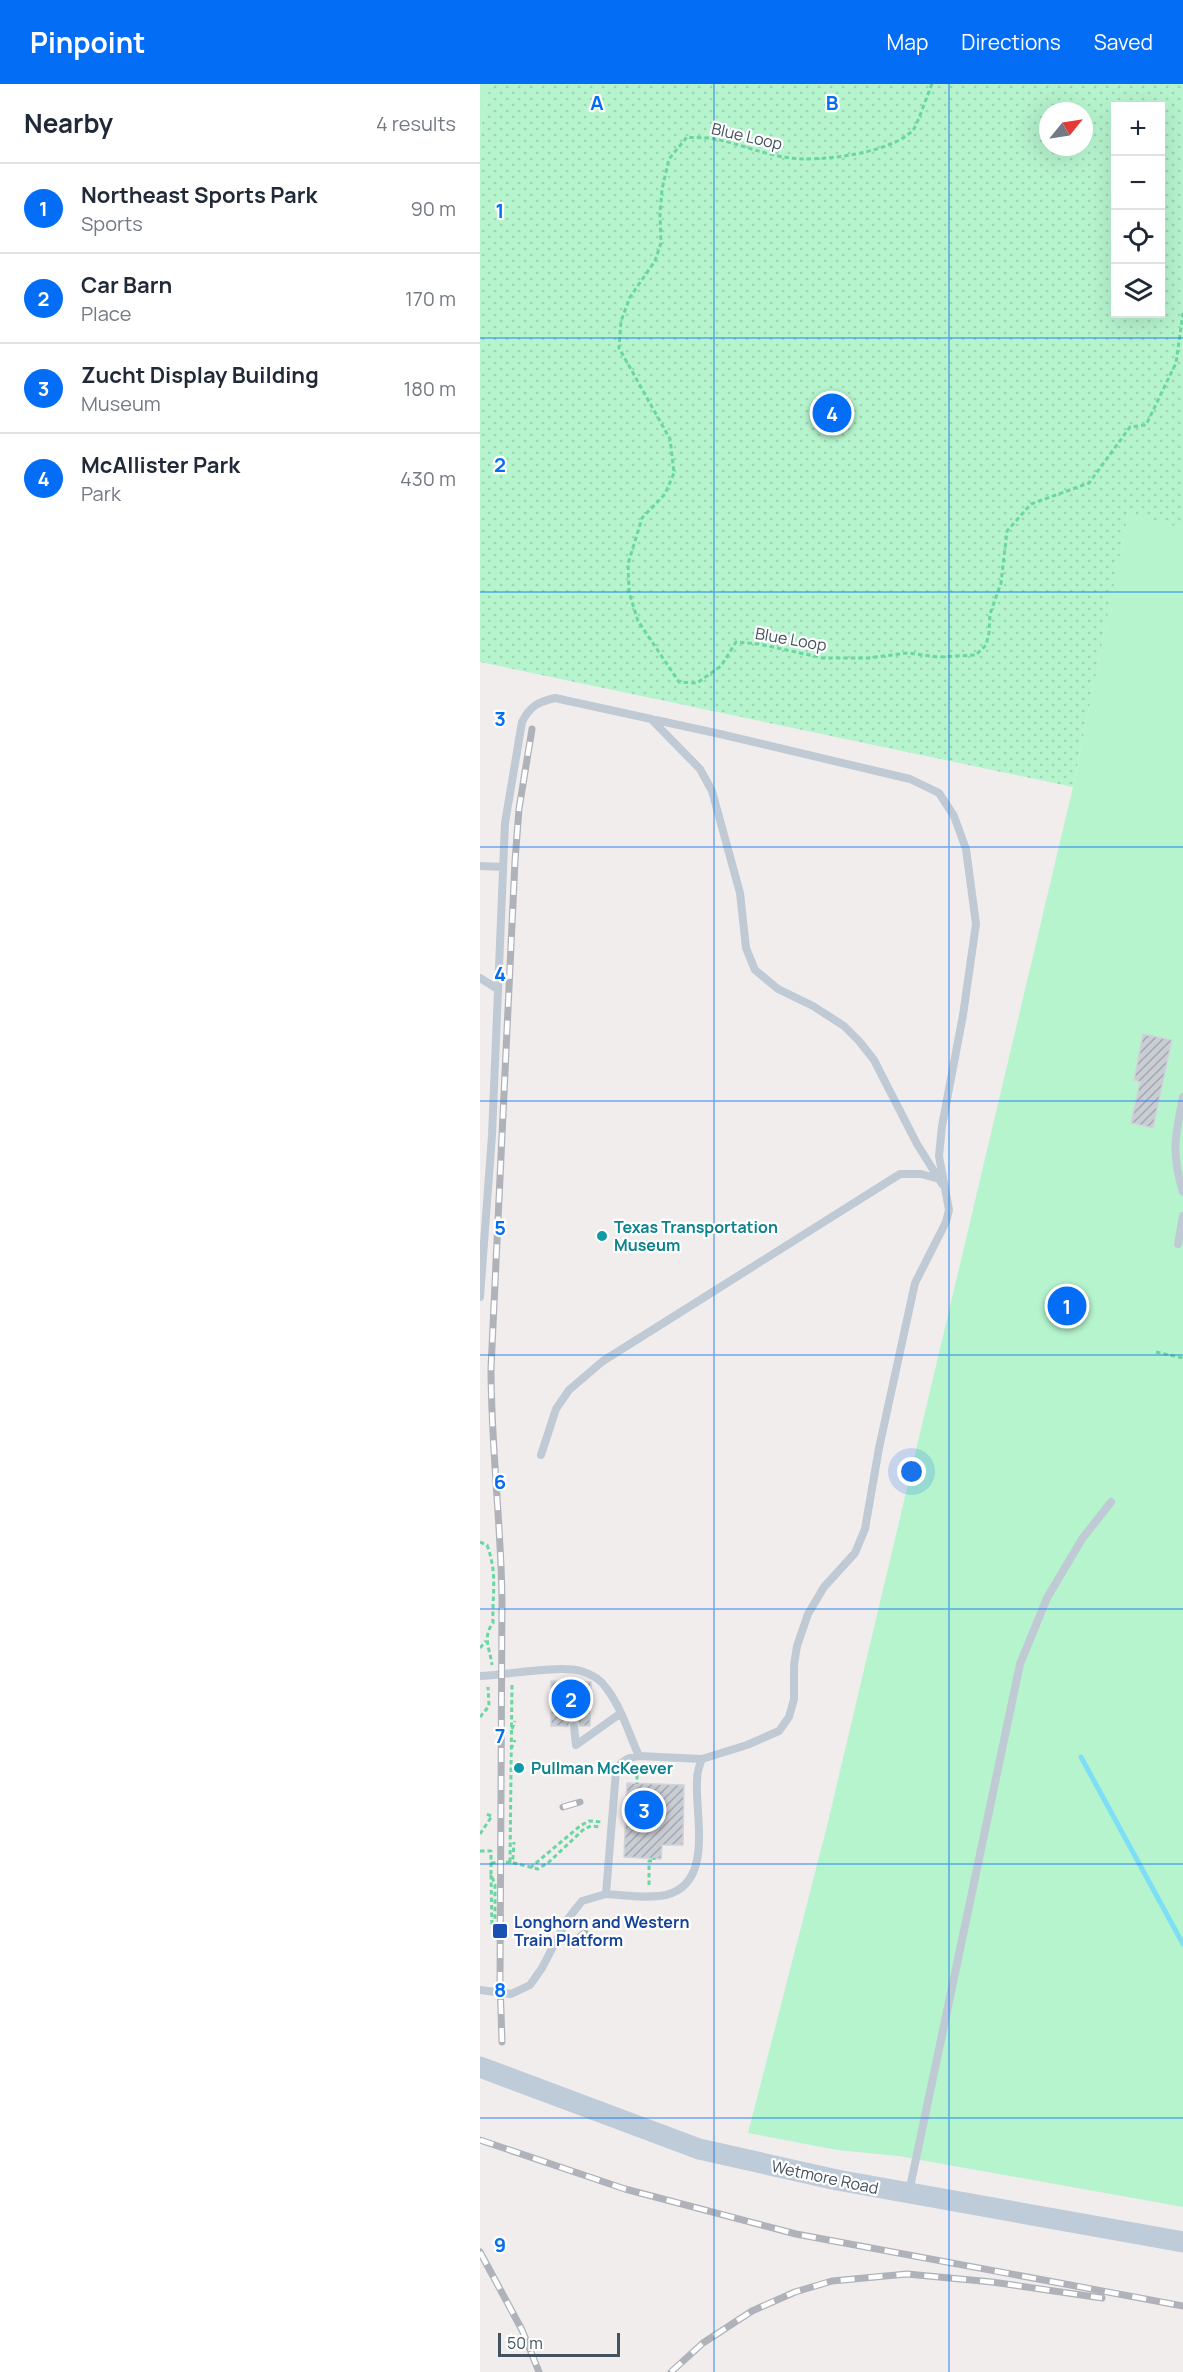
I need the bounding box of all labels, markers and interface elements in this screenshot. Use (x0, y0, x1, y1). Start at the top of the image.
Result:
text: Pinpoint (30, 23, 145, 61)
text: Map (887, 28, 928, 56)
text: Directions (961, 28, 1061, 56)
text: Saved (1094, 28, 1153, 56)
text: A (590, 89, 604, 116)
text: B (826, 89, 839, 116)
north arrow (1039, 102, 1093, 156)
map controls (1111, 102, 1165, 318)
button: + (1111, 102, 1165, 156)
text: Nearby (24, 105, 113, 141)
text: 4 results (376, 110, 456, 137)
street label: Blue Loop (709, 117, 785, 155)
button: − (1111, 156, 1165, 210)
text: Northeast Sports Park (81, 180, 317, 210)
text: 1 (39, 195, 48, 222)
text: 90 m (410, 195, 456, 222)
text: 1 (496, 197, 504, 224)
text: Sports (81, 210, 143, 237)
button: locate (1111, 210, 1165, 264)
button: layers (1111, 264, 1165, 318)
text: Car Barn (81, 270, 172, 300)
text: 2 (38, 285, 49, 312)
text: 170 m (405, 285, 456, 312)
text: Place (81, 300, 131, 327)
text: Zucht Display Building (81, 360, 319, 390)
text: 3 (38, 375, 49, 402)
text: 180 m (403, 375, 456, 402)
text: Museum (81, 390, 161, 417)
pin: 4 (812, 390, 852, 436)
text: McAllister Park (81, 450, 240, 480)
text: 2 (494, 451, 506, 478)
text: 4 (37, 465, 50, 492)
text: 430 m (400, 465, 456, 492)
text: Park (81, 480, 121, 507)
street label: Blue Loop (754, 622, 828, 656)
text: 3 (494, 705, 506, 732)
text: 4 (494, 960, 506, 987)
text: 5 (494, 1214, 506, 1241)
place label: Texas Transportation Museum (614, 1216, 778, 1256)
marker: Texas Transportation Museum (595, 1229, 609, 1243)
pin: 1 (1048, 1284, 1086, 1328)
your location (897, 1457, 926, 1486)
text: 6 (494, 1468, 506, 1495)
pin: 2 (552, 1676, 590, 1722)
text: 7 (495, 1722, 505, 1749)
place label: Pullman McKeever (531, 1757, 673, 1779)
marker: Pullman McKeever (512, 1761, 526, 1775)
pin: 3 (624, 1788, 664, 1832)
place label: Longhorn and Western Train Platform (514, 1911, 689, 1951)
marker: Longhorn and Western Train Platform (491, 1922, 509, 1940)
text: 8 (494, 1976, 506, 2003)
street label: Wetmore Road (769, 2155, 881, 2199)
text: 9 (494, 2231, 506, 2258)
scale bar (498, 2330, 620, 2358)
text: 50 m (507, 2332, 543, 2354)

